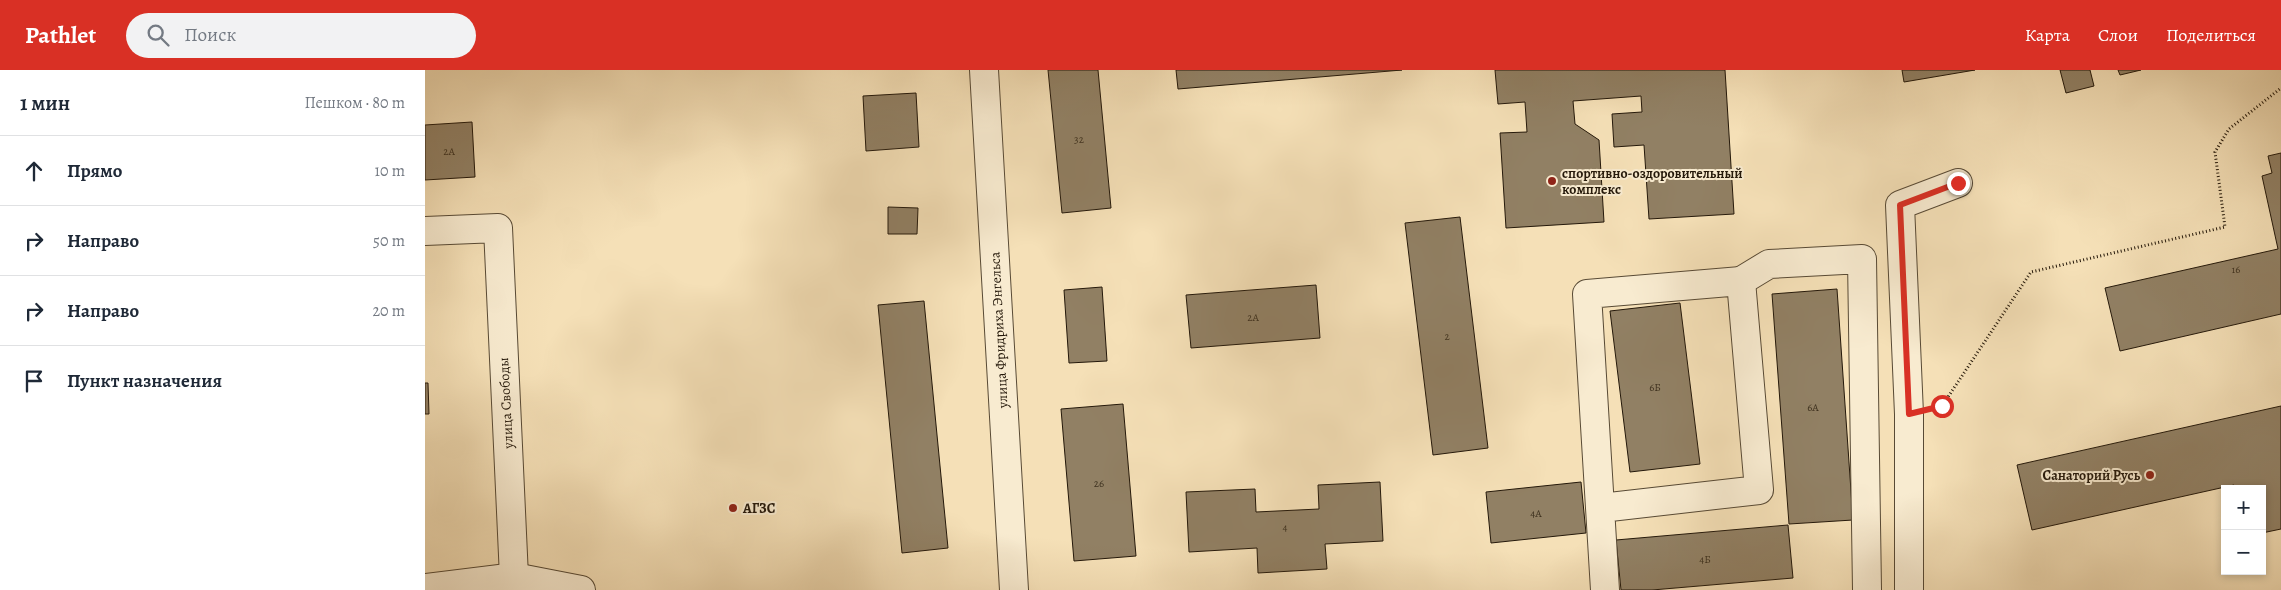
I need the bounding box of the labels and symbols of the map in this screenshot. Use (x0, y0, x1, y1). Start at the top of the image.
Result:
house number: 32 (1074, 132, 1084, 147)
house number: 2А (443, 144, 455, 159)
place label: спортивно-оздоровительный комплекс (1562, 164, 1743, 199)
route end (1947, 172, 1970, 195)
marker: спортивно-оздоровительный комплекс (1546, 175, 1558, 187)
street label: улица Фридриха Энгельса (985, 251, 1013, 410)
house number: 16 (2232, 262, 2240, 277)
house number: 2А (1247, 310, 1259, 325)
house number: 2 (1444, 329, 1450, 344)
street label: улица Свободы (494, 357, 518, 450)
house number: 6Б (1649, 380, 1661, 395)
route start (1931, 395, 1954, 418)
house number: 6А (1807, 400, 1819, 415)
place label: Санаторий Русь (2043, 466, 2141, 485)
marker: Санаторий Русь (2144, 469, 2156, 481)
house number: 26 (1094, 476, 1104, 491)
place label: АГЗС (742, 499, 776, 518)
marker: АГЗС (727, 502, 739, 514)
house number: 4А (1530, 506, 1542, 521)
house number: 4 (1283, 520, 1288, 535)
house number: 4Б (1699, 552, 1711, 567)

